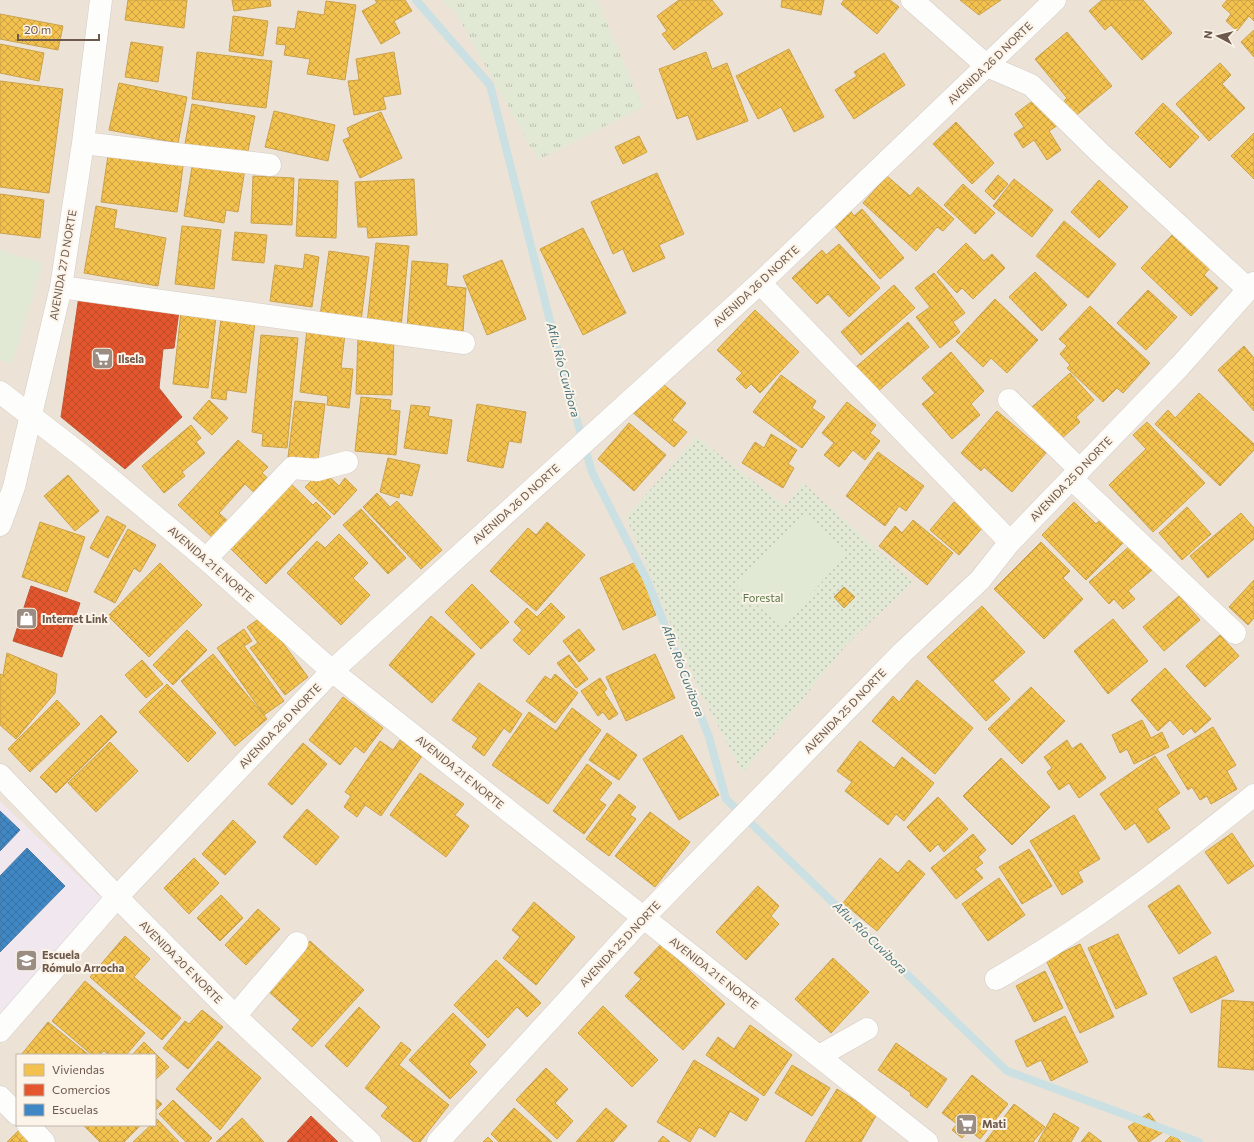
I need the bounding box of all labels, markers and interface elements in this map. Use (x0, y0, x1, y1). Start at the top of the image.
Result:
scale bar (18, 16, 99, 42)
north arrow (1198, 16, 1238, 56)
street label: AVENIDA 26 D NORTE (945, 19, 1035, 106)
text: 20 m (24, 22, 51, 36)
text: N (1201, 30, 1215, 40)
street label: AVENIDA 27 D NORTE (46, 209, 79, 321)
street label: AVENIDA 26 D NORTE (710, 242, 801, 329)
water label: Aflu. Río Cuvibora (544, 320, 583, 419)
supermarket icon: Ilsela (89, 346, 115, 372)
place label: Ilsela (118, 352, 144, 365)
street label: AVENIDA 25 D NORTE (1027, 434, 1114, 524)
street label: AVENIDA 26 D NORTE (469, 461, 562, 546)
street label: AVENIDA 21 E NORTE (166, 523, 257, 604)
park label: Forestal (743, 591, 783, 604)
shop icon: Internet Link (13, 606, 39, 632)
place label: Internet Link (42, 612, 108, 625)
water label: Aflu. Río Cuvibora (660, 622, 708, 719)
street label: AVENIDA 25 D NORTE (801, 666, 888, 756)
street label: AVENIDA 26 D NORTE (236, 681, 323, 771)
street label: AVENIDA 21 E NORTE (414, 732, 507, 811)
street label: AVENIDA 25 D NORTE (577, 898, 663, 989)
water label: Aflu. Río Cuvibora (830, 898, 911, 976)
street label: AVENIDA 20 E NORTE (137, 918, 225, 1006)
street label: AVENIDA 21 E NORTE (667, 934, 761, 1011)
school or university icon: Escuela Rómulo Arrocha (13, 948, 39, 974)
place label: Escuela Rómulo Arrocha (42, 948, 124, 974)
legend (16, 1054, 156, 1126)
text: Viviendas (52, 1062, 104, 1076)
text: Comercios (52, 1082, 110, 1096)
text: Escuelas (52, 1102, 98, 1116)
supermarket icon: Mati (954, 1111, 980, 1137)
place label: Mati (982, 1117, 1006, 1130)

